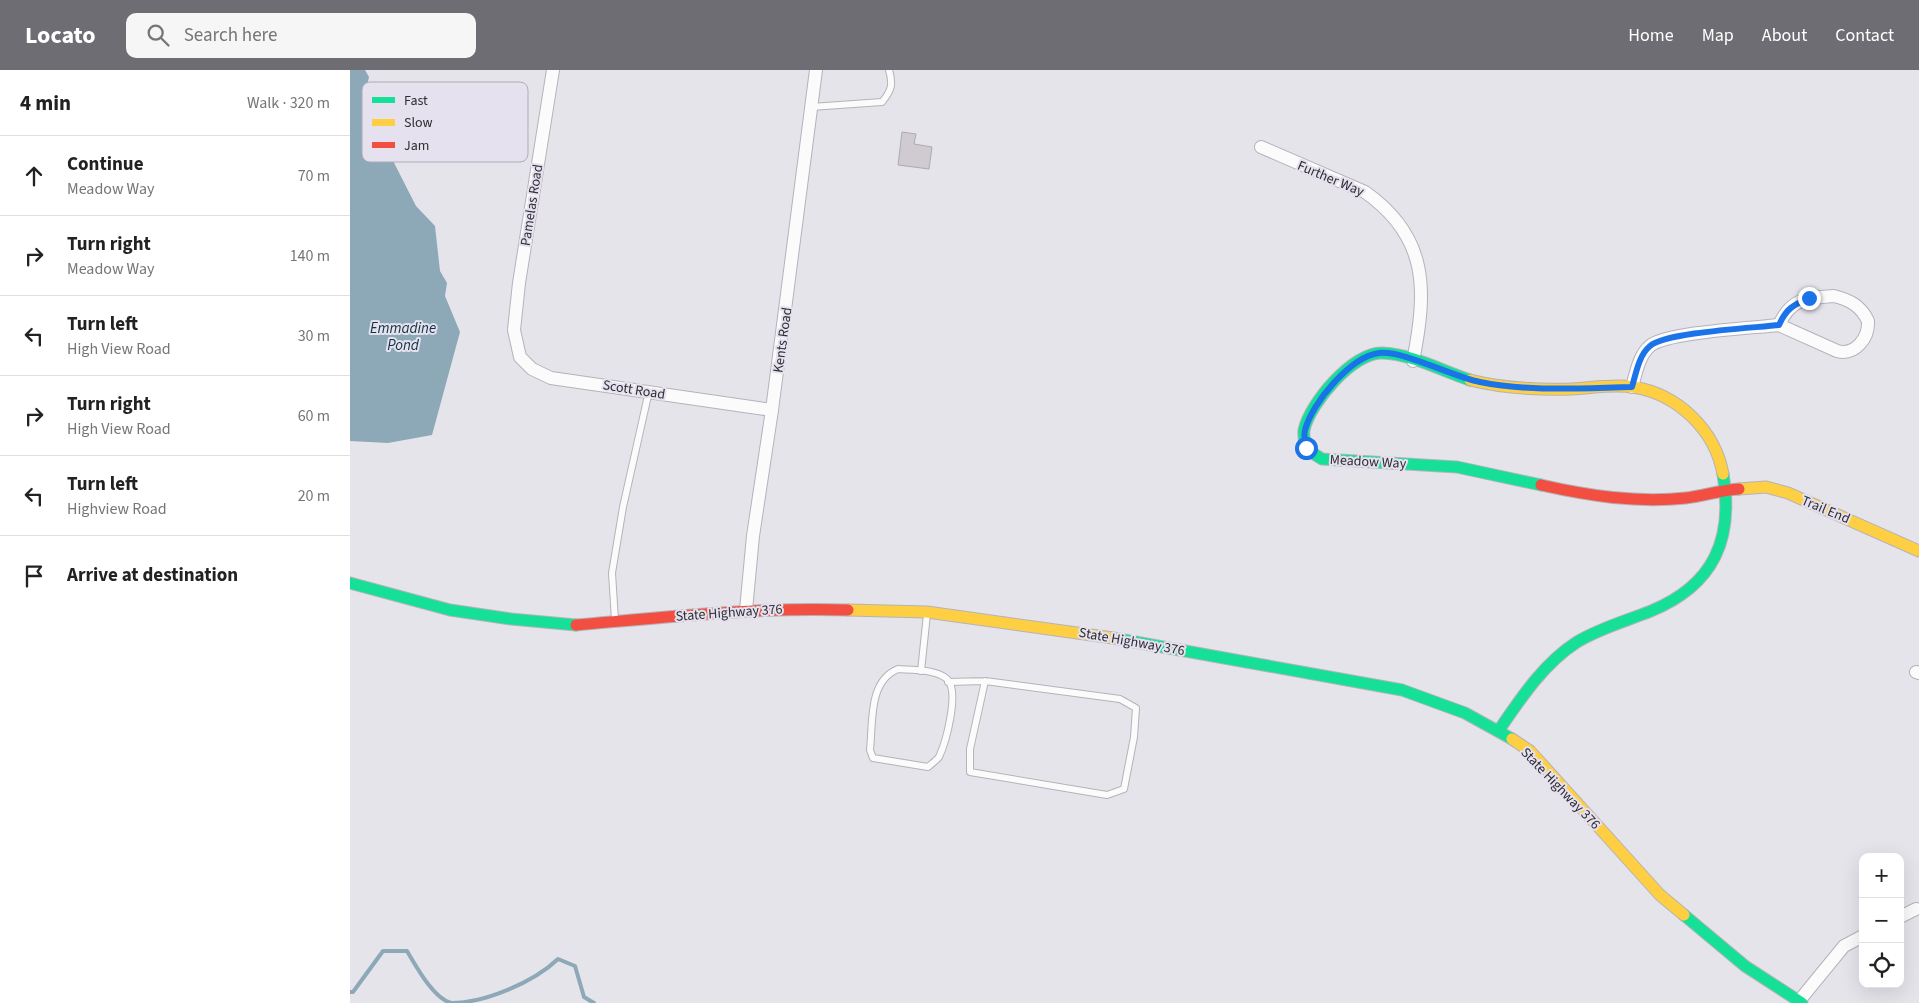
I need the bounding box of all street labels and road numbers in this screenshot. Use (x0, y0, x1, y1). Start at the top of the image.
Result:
street label: Further Way (1294, 156, 1367, 202)
street label: Pamelas Road (516, 163, 548, 247)
street label: Kents Road (769, 306, 797, 374)
street label: Scott Road (601, 375, 666, 405)
street label: Meadow Way (1329, 450, 1407, 474)
street label: Trail End (1798, 491, 1853, 529)
street label: State Highway 376 (675, 599, 783, 627)
street label: State Highway 376 (1077, 623, 1186, 661)
street label: State Highway 376 (1516, 743, 1605, 834)

